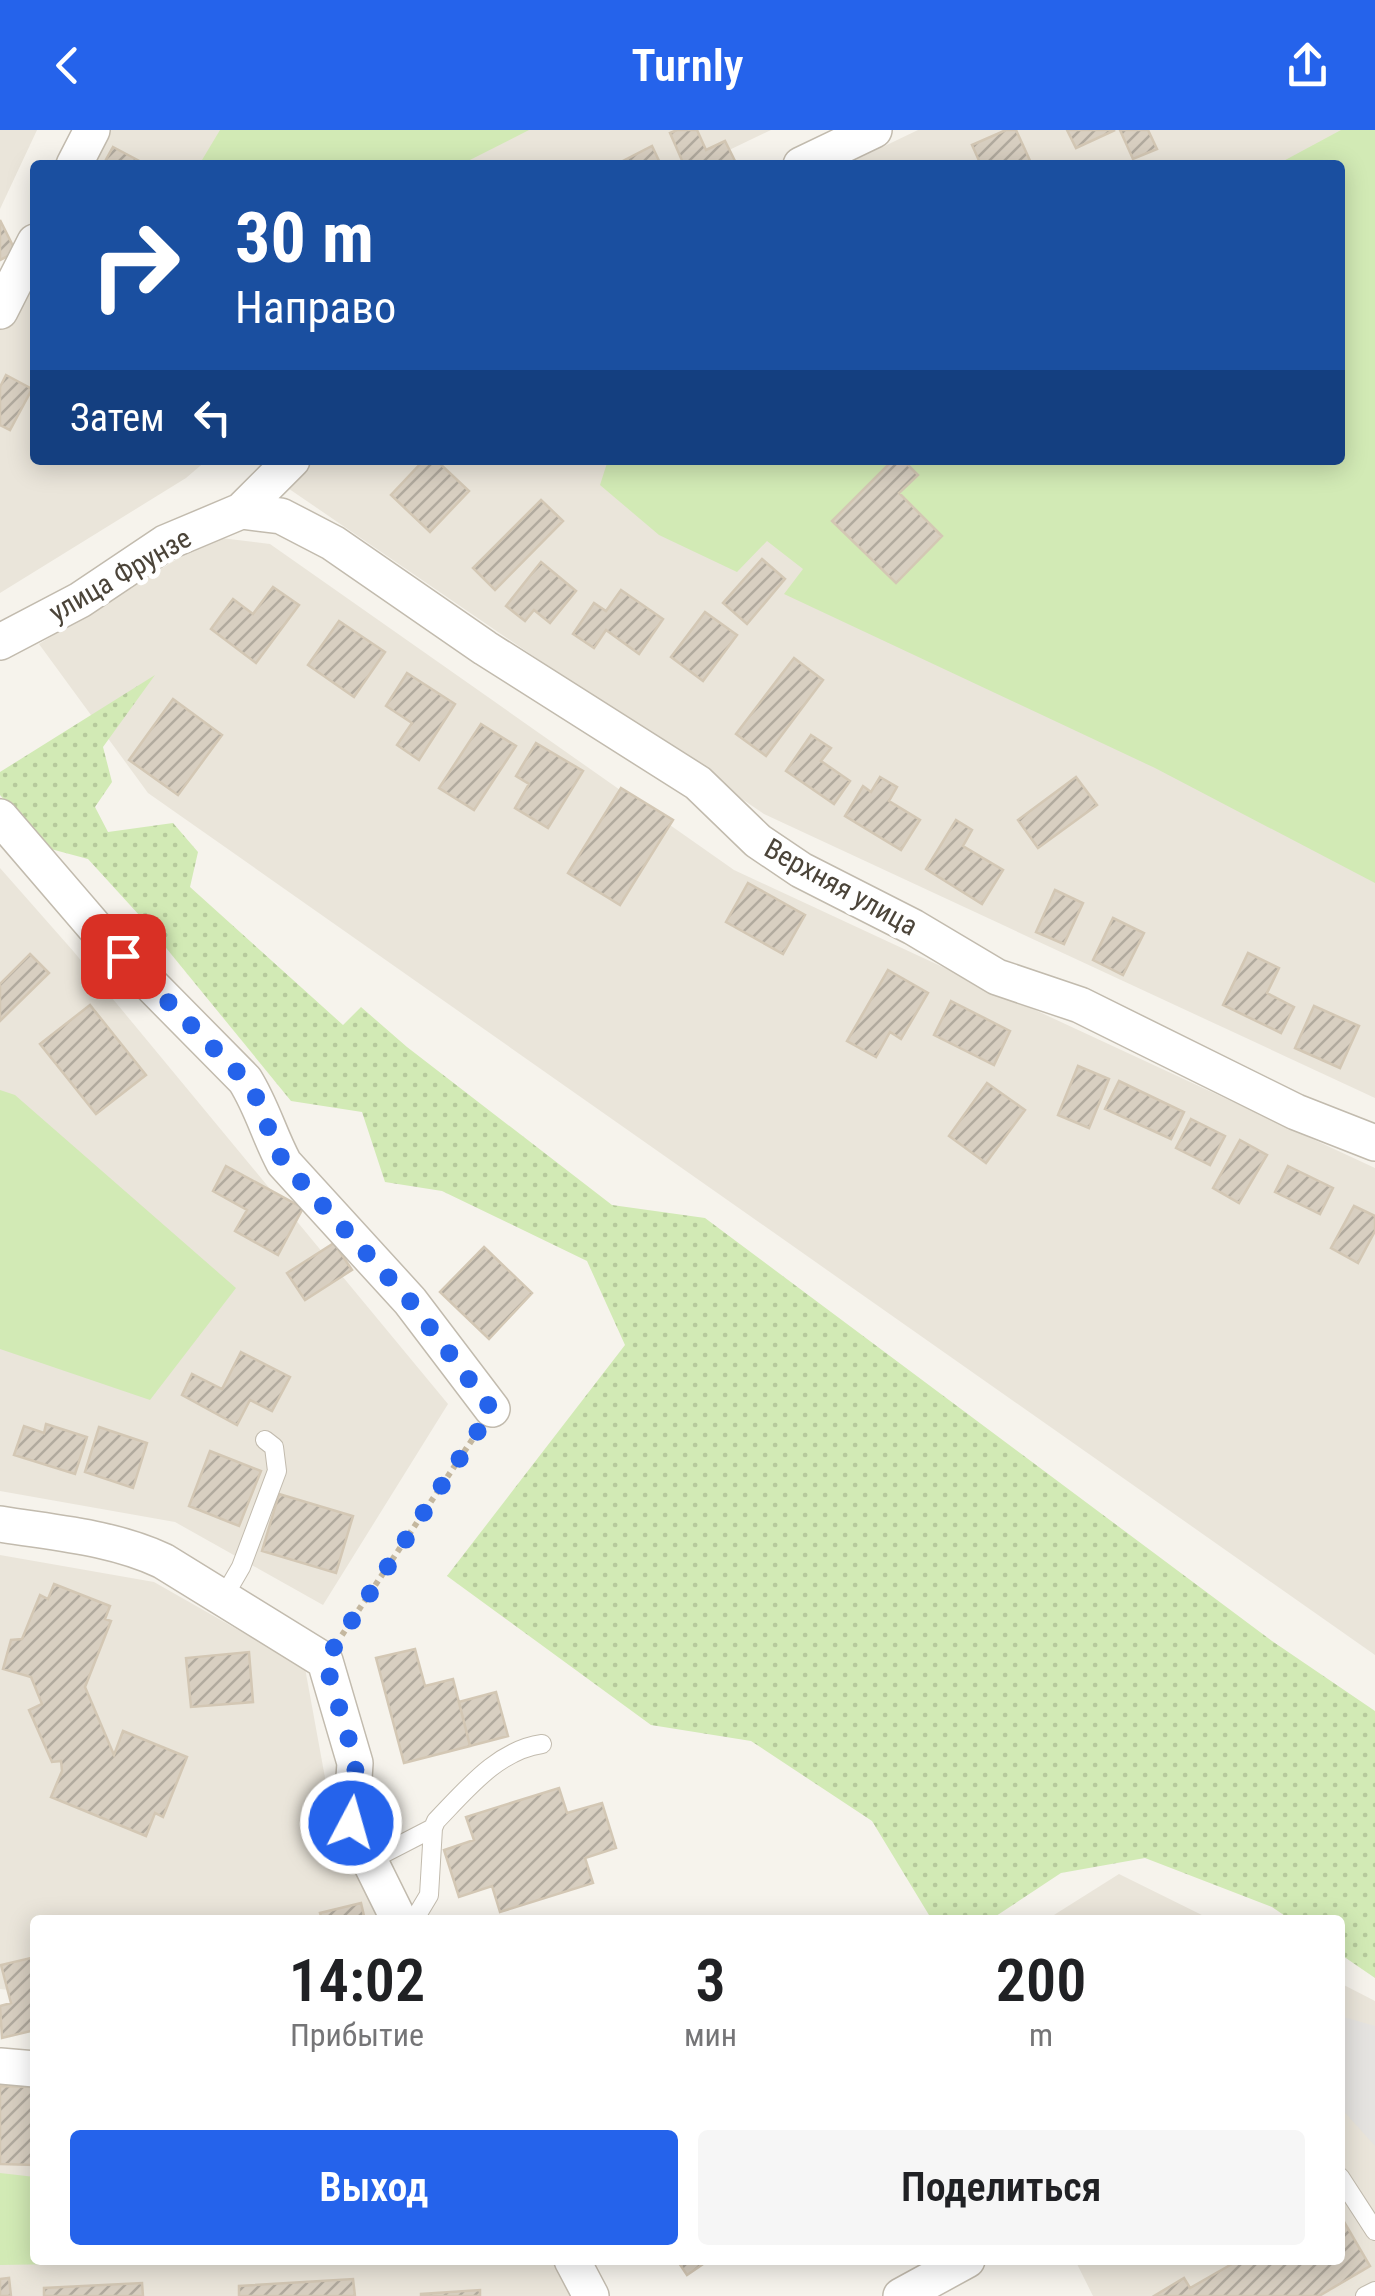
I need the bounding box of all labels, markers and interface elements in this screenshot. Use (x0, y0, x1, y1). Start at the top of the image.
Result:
icon: back (40, 38, 95, 93)
icon: share (1280, 38, 1335, 93)
text: Turnly (631, 39, 744, 92)
text: 30 m (235, 197, 374, 279)
icon: right (70, 200, 200, 330)
text: Направо (235, 281, 396, 334)
icon: left (185, 390, 240, 445)
text: Затем (70, 396, 165, 440)
street label: улица Фрунзе (43, 521, 197, 629)
street label: Верхняя улица (759, 831, 923, 943)
pin (81, 914, 166, 999)
icon: arrive (96, 929, 151, 984)
position arrow (299, 1771, 403, 1875)
text: 14:02 (289, 1945, 425, 2016)
text: 3 (695, 1945, 726, 2016)
text: 200 (996, 1945, 1086, 2016)
text: Прибытие (290, 2016, 424, 2054)
text: мин (684, 2016, 737, 2054)
text: m (1029, 2016, 1053, 2054)
button: Выход (70, 2130, 678, 2245)
button: Поделиться (698, 2130, 1305, 2245)

